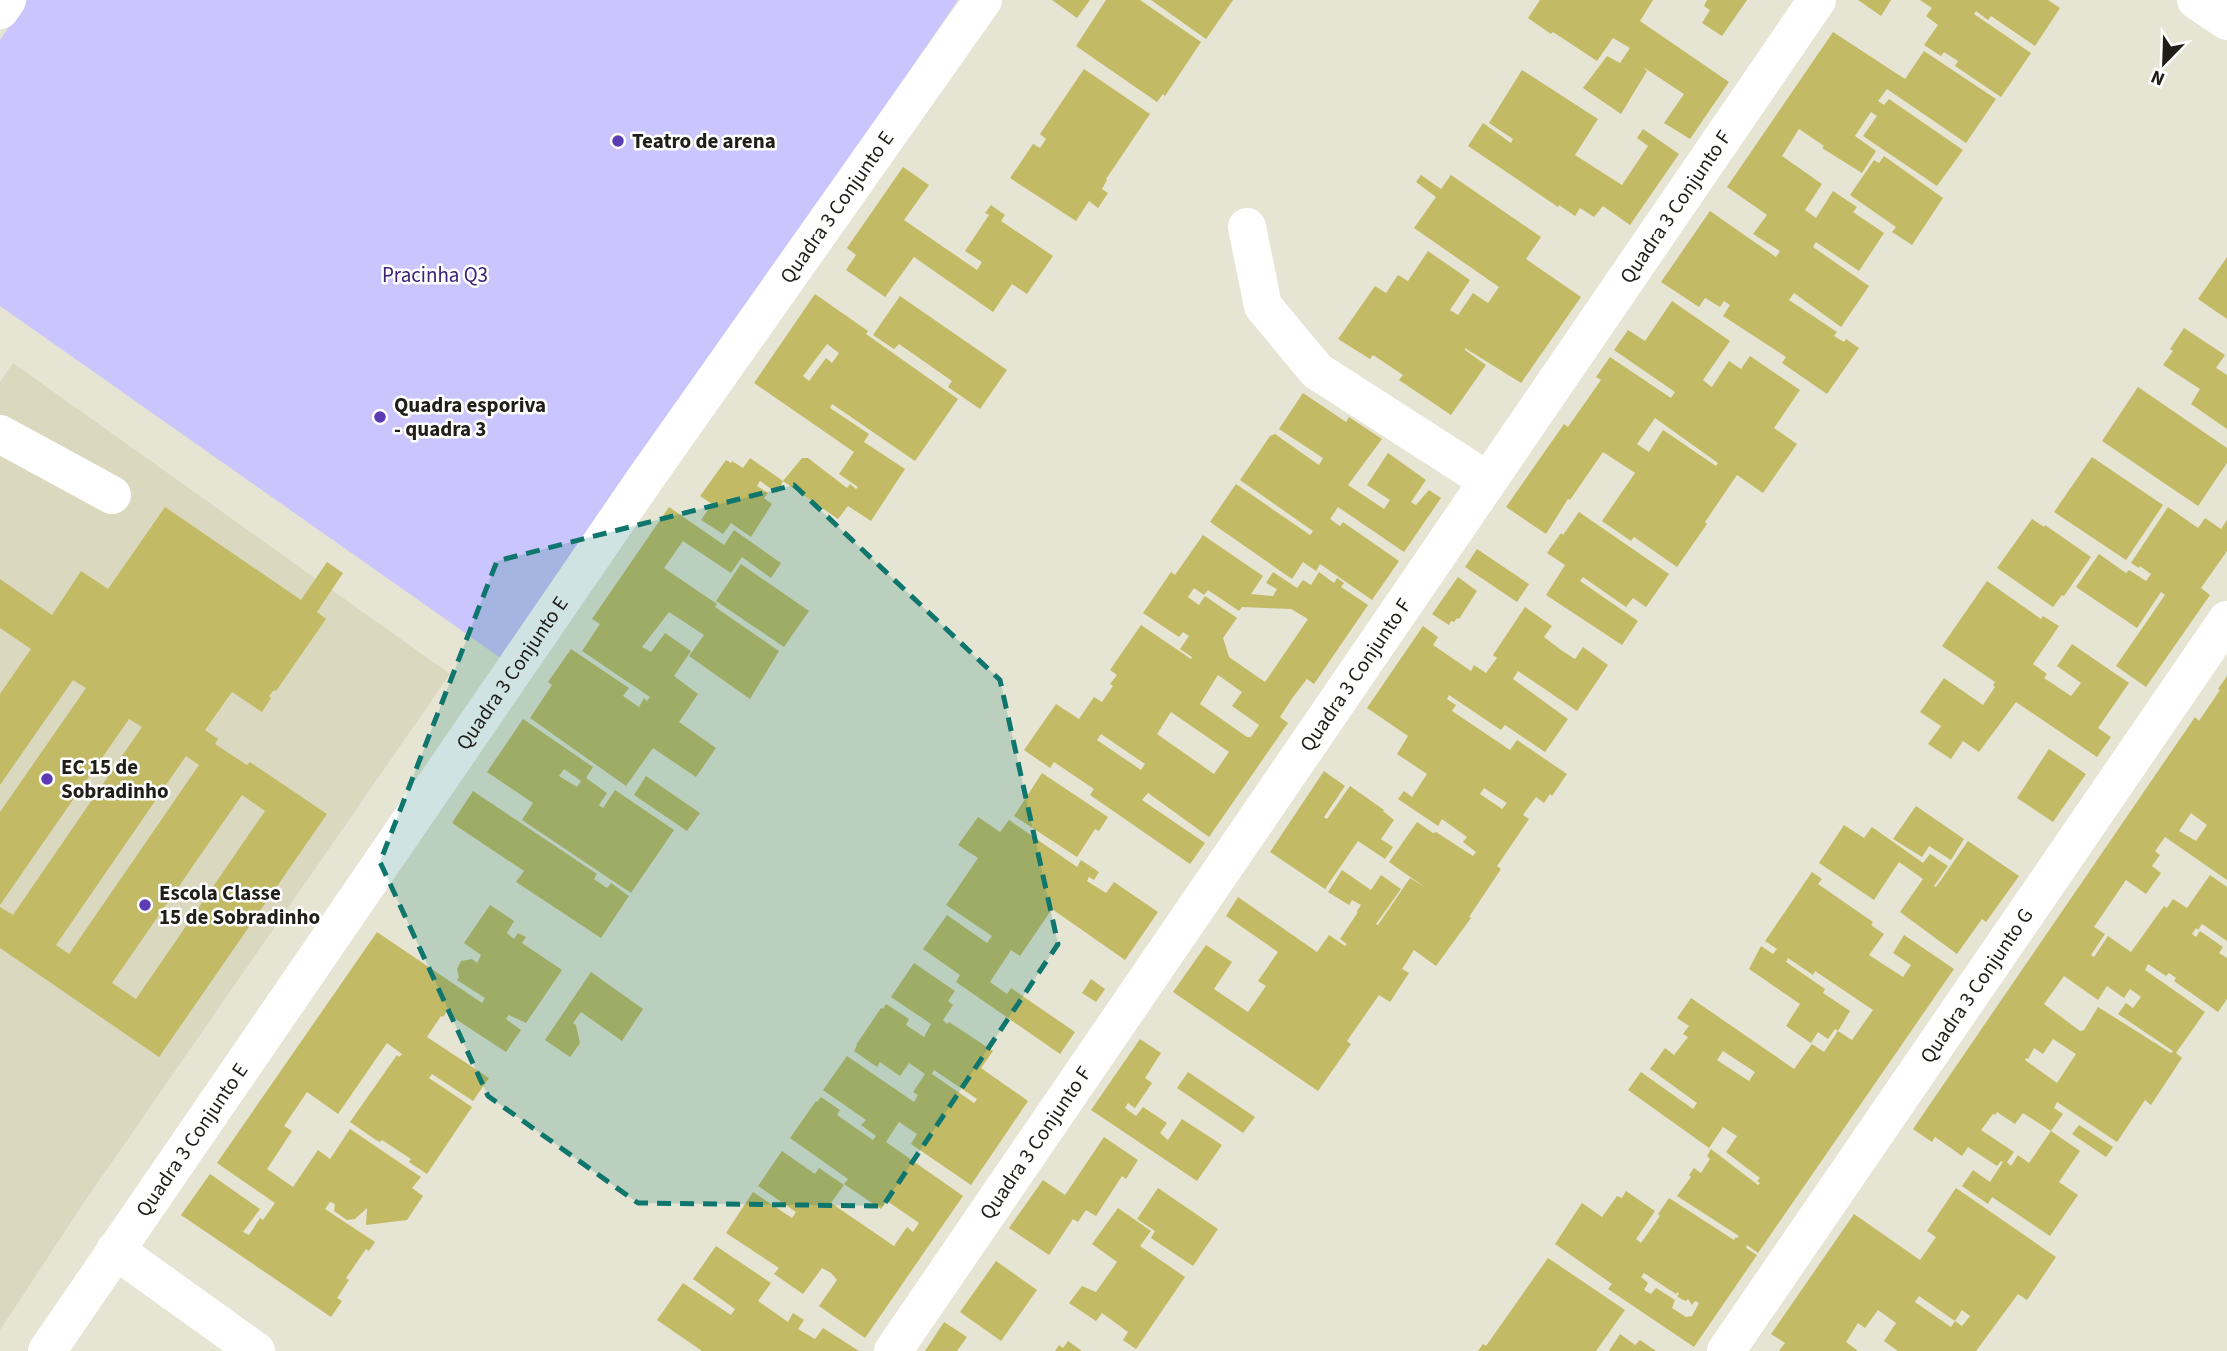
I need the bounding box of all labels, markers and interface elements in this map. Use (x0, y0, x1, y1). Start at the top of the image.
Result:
north arrow (2129, 28, 2199, 98)
text: N (2147, 62, 2169, 92)
street label: Quadra 3 Conjunto F (1612, 124, 1739, 290)
street label: Quadra 3 Conjunto E (773, 125, 901, 290)
place label: Teatro de arena (632, 126, 776, 156)
marker: Teatro de arena (610, 133, 626, 149)
park label: Pracinha Q3 (382, 260, 488, 290)
place label: Quadra esporiva - quadra 3 (394, 390, 546, 444)
marker: Quadra esporiva - quadra 3 (372, 409, 388, 425)
street label: Quadra 3 Conjunto E (449, 590, 575, 756)
street label: Quadra 3 Conjunto F (1292, 592, 1418, 758)
place label: EC 15 de Sobradinho (61, 752, 169, 806)
marker: EC 15 de Sobradinho (39, 771, 55, 787)
place label: Escola Classe 15 de Sobradinho (159, 878, 320, 932)
marker: Escola Classe 15 de Sobradinho (137, 897, 153, 913)
street label: Quadra 3 Conjunto G (1913, 902, 2040, 1069)
street label: Quadra 3 Conjunto E (128, 1057, 255, 1223)
street label: Quadra 3 Conjunto F (972, 1060, 1098, 1226)

